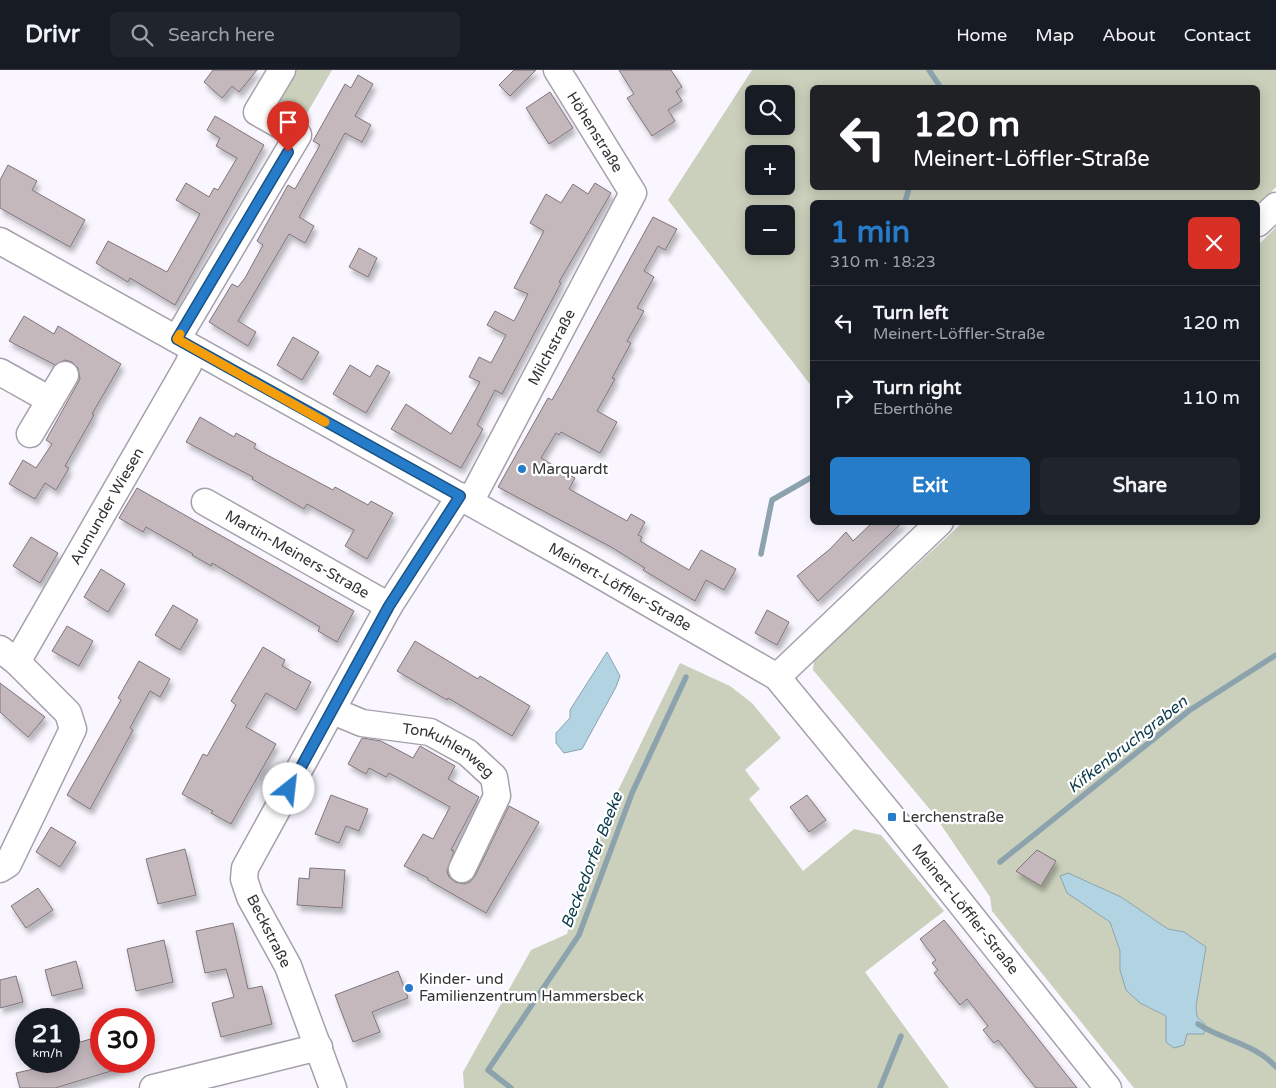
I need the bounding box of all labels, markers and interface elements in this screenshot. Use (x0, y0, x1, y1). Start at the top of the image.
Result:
search box (110, 12, 460, 57)
text: Drivr (25, 20, 80, 49)
icon: search (128, 21, 156, 49)
text: Search here (168, 24, 275, 46)
text: Home (956, 24, 1007, 46)
text: Map (1035, 24, 1074, 46)
text: About (1102, 24, 1156, 46)
text: Contact (1184, 24, 1251, 46)
map controls (745, 85, 795, 255)
button: search (745, 85, 795, 135)
street label: Höhenstraße (563, 88, 627, 176)
pin (267, 101, 309, 152)
text: 120 m (913, 104, 1020, 146)
icon: left (830, 105, 895, 170)
icon: arrive (274, 108, 302, 136)
button: + (745, 145, 795, 195)
text: Meinert-Löffler-Straße (913, 146, 1150, 172)
button: − (745, 205, 795, 255)
text: 1 min (830, 214, 910, 251)
button: close (1188, 217, 1240, 269)
text: 310 m · 18:23 (830, 252, 936, 272)
text: Turn left (873, 302, 949, 324)
street label: Milchstraße (524, 306, 579, 388)
icon: left (830, 309, 858, 337)
text: 120 m (1182, 312, 1240, 334)
text: Meinert-Löffler-Straße (873, 324, 1045, 344)
text: Turn right (873, 377, 961, 399)
icon: right (830, 384, 858, 412)
text: 110 m (1182, 387, 1240, 409)
text: Eberthöhe (873, 399, 953, 419)
street label: Aumunder Wiesen (66, 444, 148, 568)
button: Exit (830, 457, 1030, 515)
button: Share (1040, 457, 1240, 515)
place label: Marquardt (532, 460, 608, 478)
marker: Marquardt (516, 463, 528, 475)
street label: Martin-Meiners-Straße (222, 506, 373, 602)
street label: Meinert-Löffler-Straße (546, 539, 695, 635)
water label: Kifkenbruchgraben (1064, 691, 1193, 798)
street label: Tonkuhlenweg (401, 719, 498, 782)
position arrow (262, 762, 314, 814)
water label: Beckedorfer Beeke (557, 789, 627, 931)
place label: Lerchenstraße (902, 808, 1004, 826)
marker: Lerchenstraße (886, 811, 898, 823)
street label: Meinert-Löffler-Straße (908, 840, 1023, 978)
street label: Beckstraße (243, 891, 295, 971)
place label: Kinder- und Familienzentrum Hammersbeck (419, 970, 644, 1005)
marker: Kinder- und Familienzentrum Hammersbeck (403, 982, 415, 994)
speed limit sign: 30 (90, 1008, 155, 1073)
text: 21 (32, 1019, 63, 1049)
text: km/h (32, 1046, 63, 1060)

